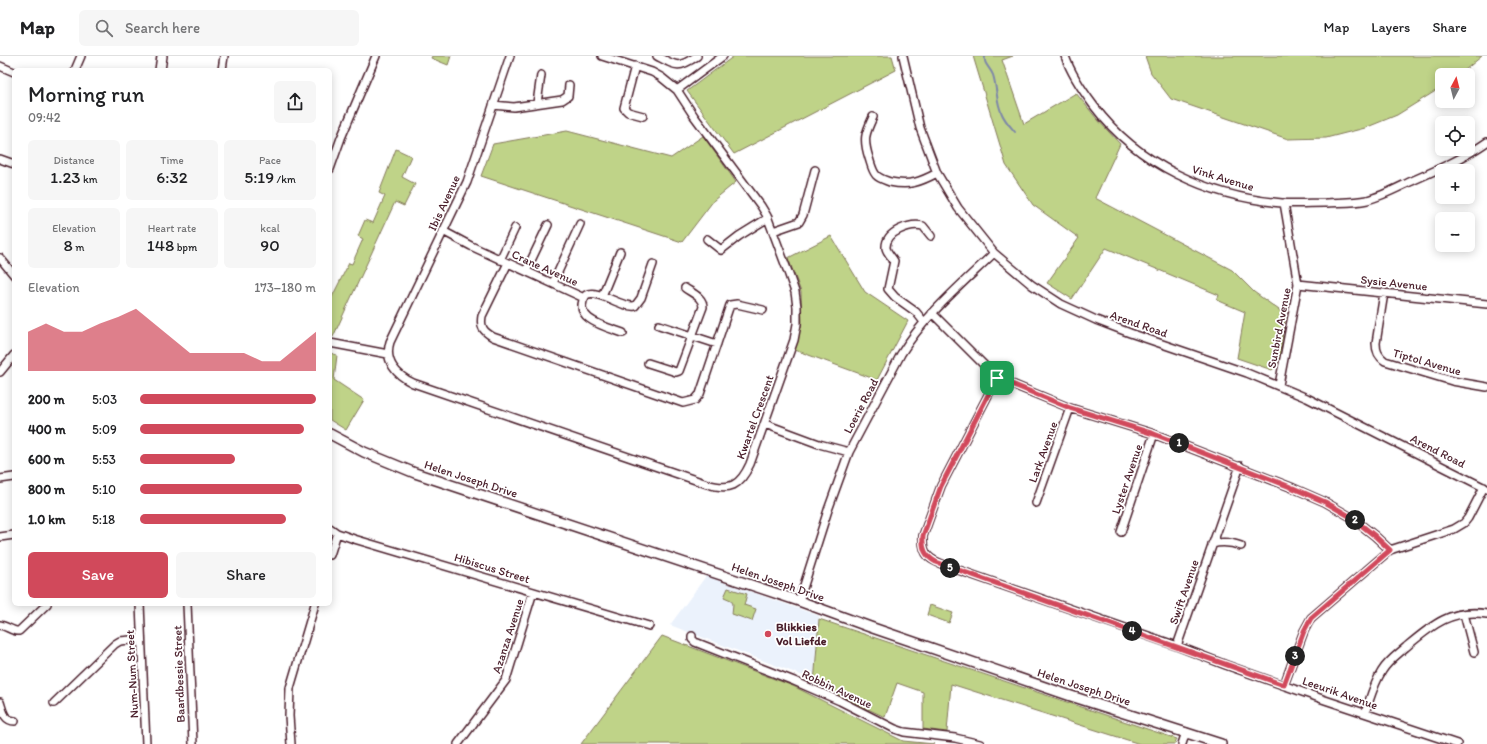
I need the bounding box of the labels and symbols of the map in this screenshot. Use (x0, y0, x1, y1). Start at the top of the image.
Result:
north arrow (1435, 68, 1475, 108)
street label: Vink Avenue (1190, 162, 1256, 194)
street label: Ibis Avenue (425, 173, 463, 233)
street label: Crane Avenue (509, 247, 581, 289)
street label: Sysie Avenue (1360, 273, 1428, 294)
street label: Sunbird Avenue (1264, 286, 1294, 369)
street label: Arend Road (1108, 308, 1170, 341)
street label: Tiptol Avenue (1391, 346, 1463, 379)
pin (980, 361, 1014, 395)
street label: Kwartel Crescent (733, 373, 777, 461)
street label: Loerie Road (841, 376, 882, 436)
street label: Lark Avenue (1025, 419, 1061, 484)
street label: Arend Road (1408, 431, 1468, 471)
pin: 1 (1169, 433, 1189, 453)
street label: Lyster Avenue (1109, 442, 1146, 516)
street label: Helen Joseph Drive (423, 457, 520, 501)
pin: 2 (1345, 510, 1365, 530)
street label: Hibiscus Street (453, 550, 532, 586)
street label: Swift Avenue (1166, 557, 1202, 626)
pin: 5 (940, 558, 960, 578)
street label: Helen Joseph Drive (730, 560, 826, 605)
street label: Azanza Avenue (489, 597, 527, 675)
place label: Blikkies Vol Liefde (776, 620, 827, 648)
pin: 4 (1122, 621, 1142, 641)
street label: Baardbessie Street (170, 625, 188, 723)
street label: Num-Num Street (123, 629, 141, 719)
marker: Blikkies Vol Liefde (763, 629, 773, 639)
pin: 3 (1285, 646, 1305, 666)
street label: Helen Joseph Drive (1036, 665, 1133, 709)
street label: Robbin Avenue (800, 667, 875, 712)
street label: Leeurik Avenue (1300, 674, 1380, 713)

